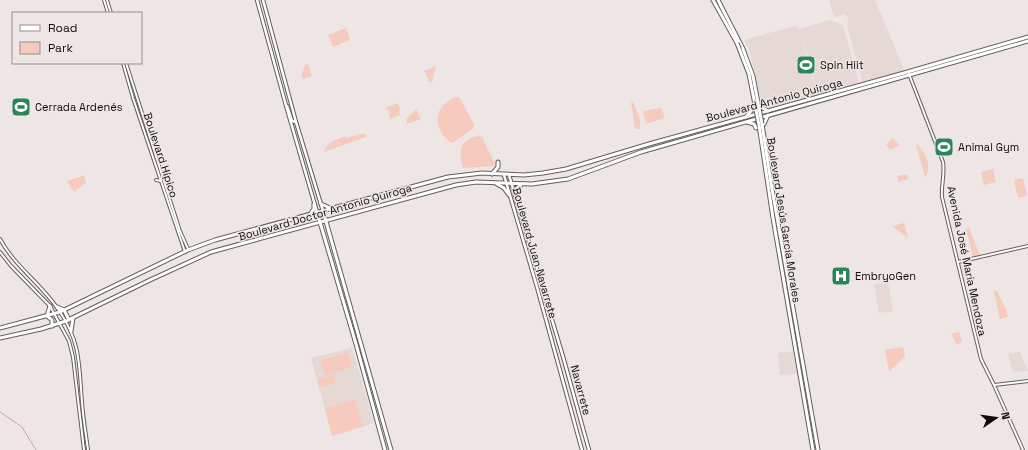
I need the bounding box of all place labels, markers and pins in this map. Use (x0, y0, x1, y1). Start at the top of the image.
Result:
sports icon: Spin Hiit (795, 54, 817, 76)
place label: Spin Hiit (820, 58, 864, 72)
sports icon: Cerrada Ardenés (10, 96, 32, 118)
place label: Cerrada Ardenés (35, 100, 123, 114)
sports icon: Animal Gym (933, 136, 955, 158)
place label: Animal Gym (958, 140, 1019, 154)
hospital icon: EmbryoGen (830, 265, 852, 287)
place label: EmbryoGen (855, 269, 916, 283)

